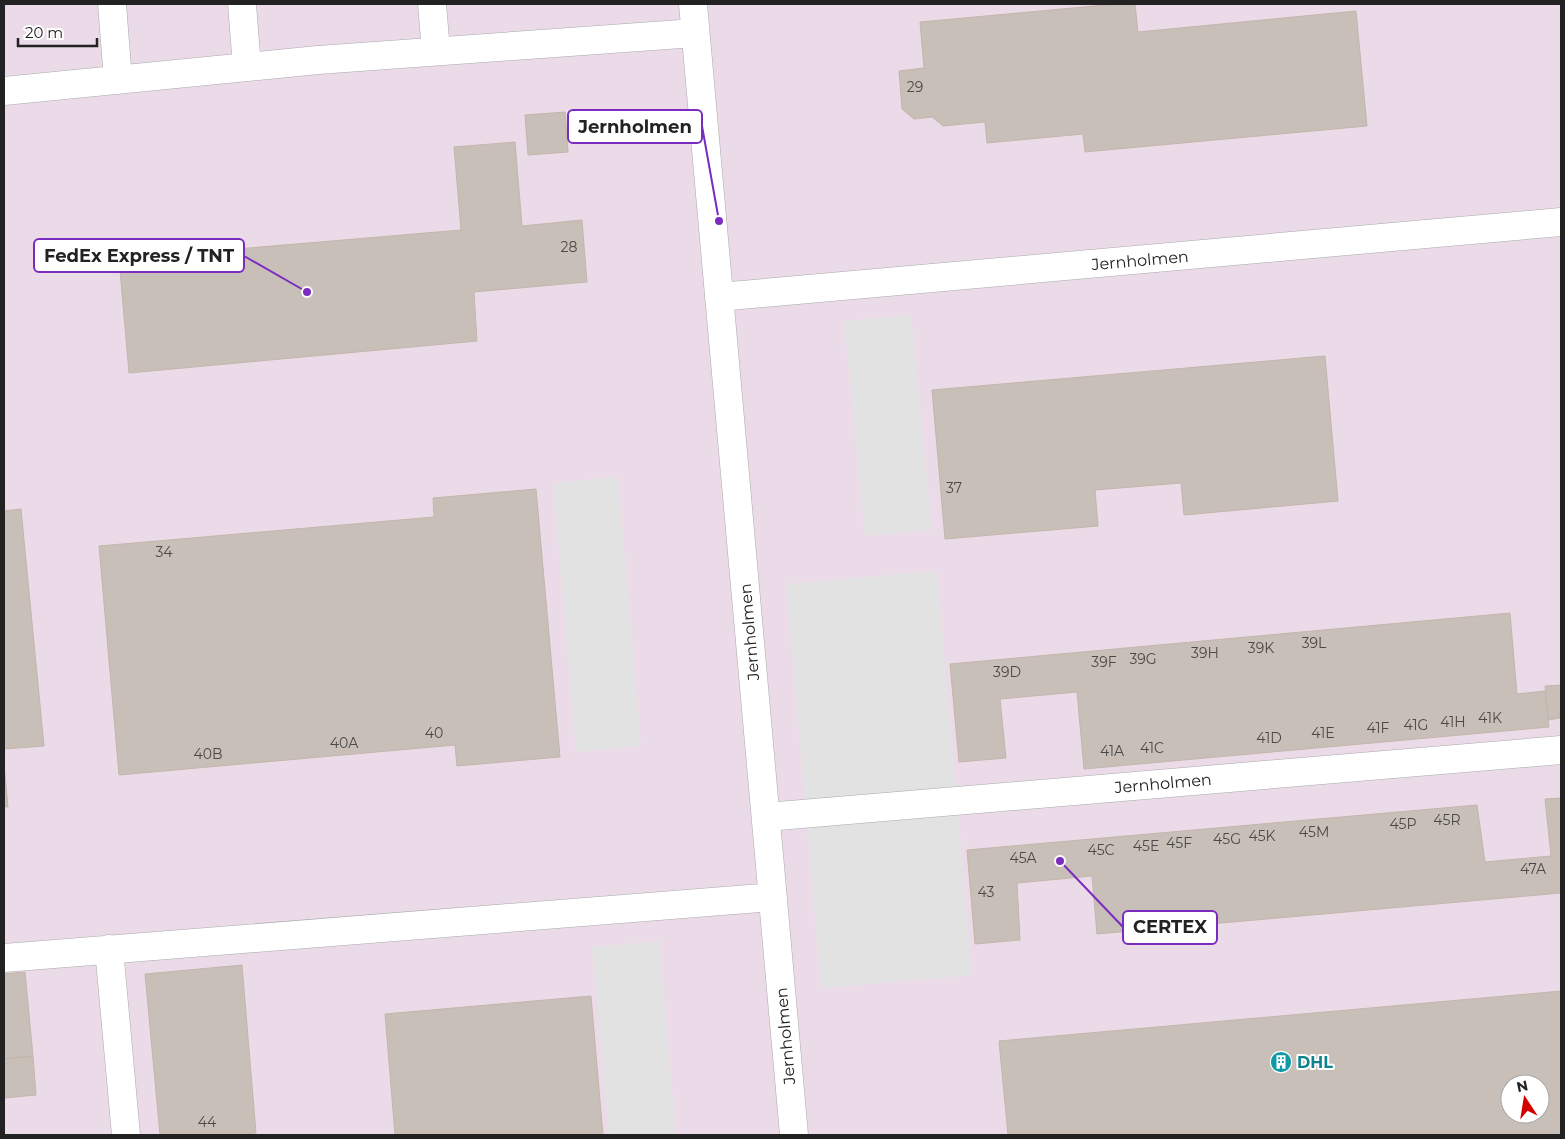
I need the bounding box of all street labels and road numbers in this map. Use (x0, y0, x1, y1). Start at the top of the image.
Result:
street label: Jernholmen (1090, 247, 1189, 274)
street label: Jernholmen (736, 583, 763, 682)
street label: Jernholmen (1113, 770, 1212, 797)
street label: Jernholmen (772, 987, 799, 1086)

